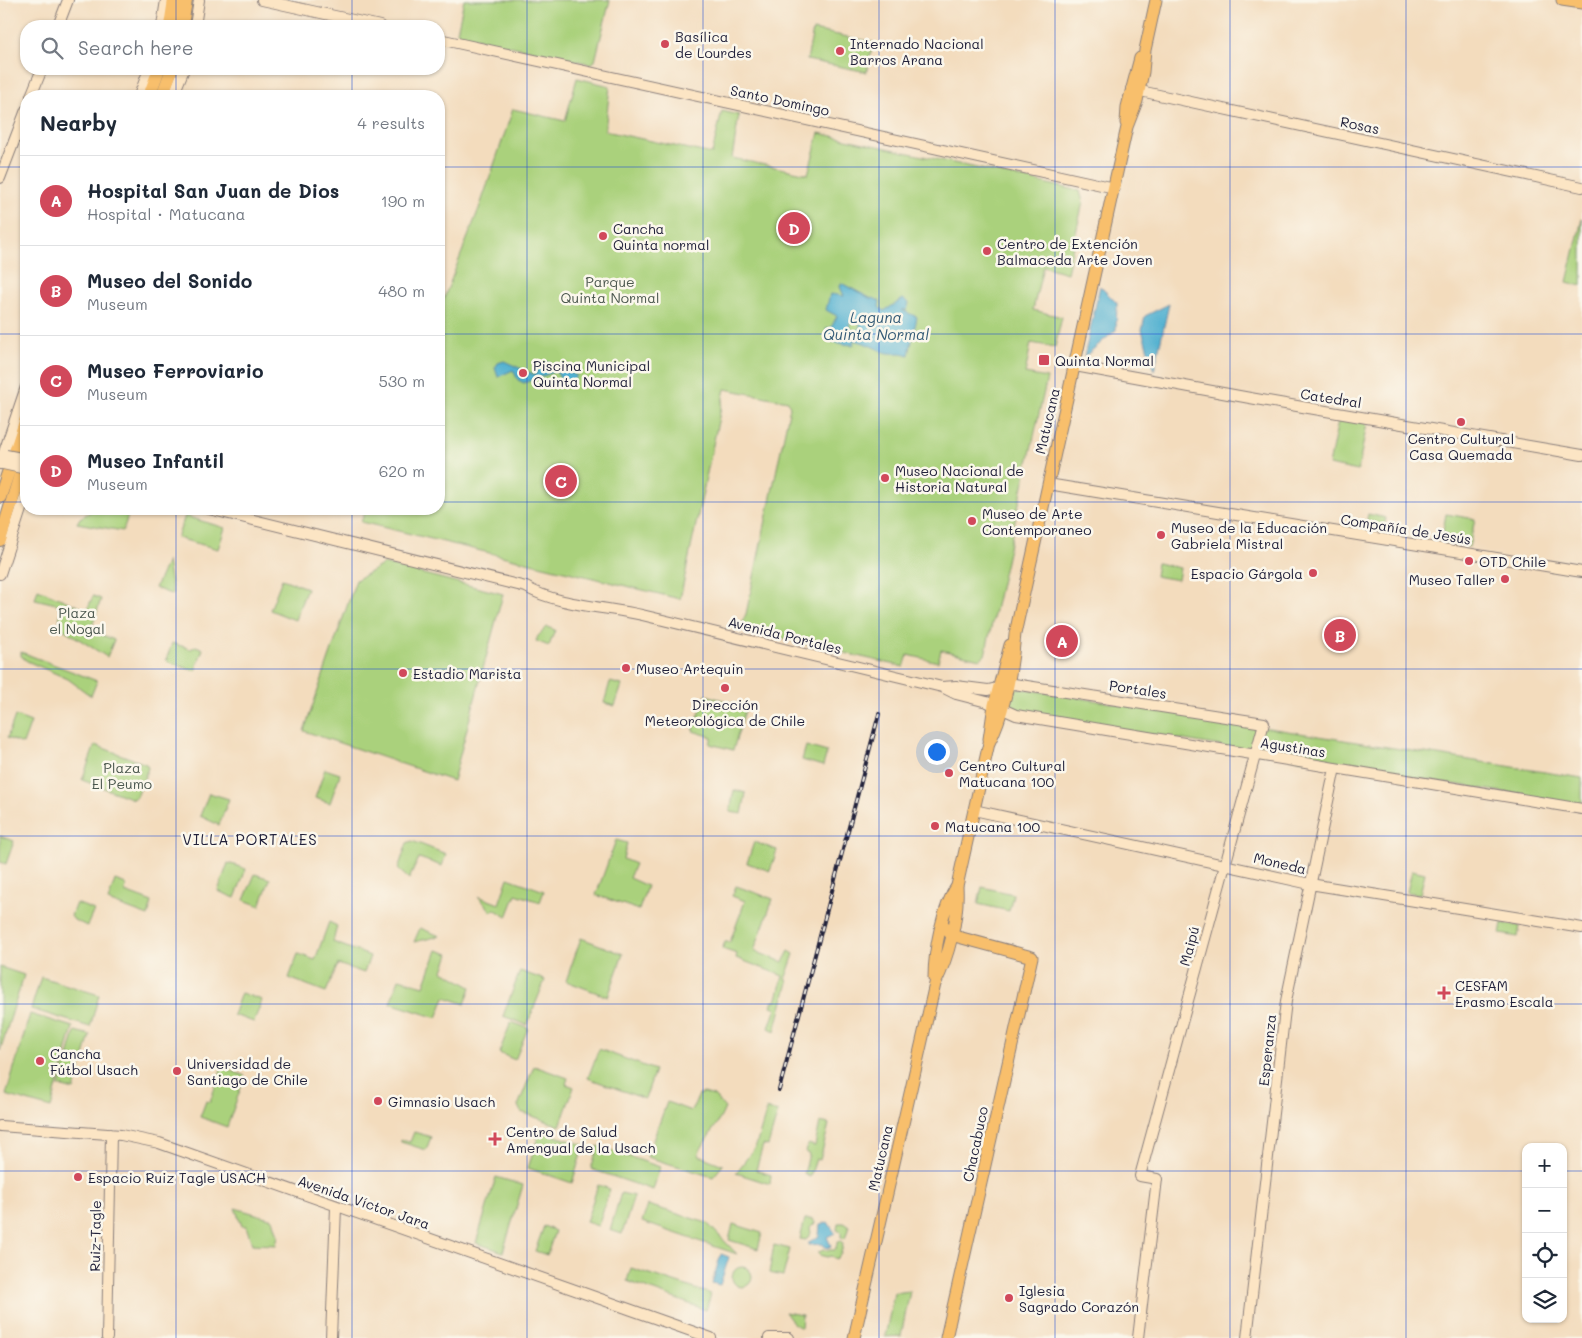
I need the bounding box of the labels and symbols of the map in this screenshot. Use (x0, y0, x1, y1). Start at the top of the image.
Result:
place label: Basílica de Lourdes (675, 27, 752, 62)
place label: Internado Nacional Barros Arana (850, 34, 984, 69)
marker: Basílica de Lourdes (659, 38, 671, 50)
marker: Internado Nacional Barros Arana (834, 45, 846, 57)
street label: Santo Domingo (729, 80, 831, 120)
street label: Rosas (1339, 112, 1381, 138)
pin: D (778, 209, 810, 247)
place label: Cancha Quinta normal (613, 219, 709, 254)
marker: Cancha Quinta normal (597, 230, 609, 242)
place label: Centro de Extención Balmaceda Arte Joven (997, 234, 1153, 269)
marker: Centro de Extención Balmaceda Arte Joven (981, 245, 993, 257)
park label: Parque Quinta Normal (560, 272, 660, 307)
water label: Laguna Quinta Normal (823, 307, 929, 344)
place label: Quinta Normal (1055, 351, 1154, 370)
marker: Quinta Normal (1037, 353, 1051, 367)
place label: Piscina Municipal Quinta Normal (533, 356, 650, 391)
marker: Piscina Municipal Quinta Normal (517, 367, 529, 379)
street label: Catedral (1299, 384, 1363, 412)
street label: Matucana (1030, 386, 1064, 456)
marker: Centro Cultural Casa Quemada (1455, 416, 1467, 428)
place label: Centro Cultural Casa Quemada (1408, 429, 1514, 464)
place label: Museo Nacional de Historia Natural (895, 461, 1024, 496)
pin: C (545, 462, 577, 500)
marker: Museo Nacional de Historia Natural (879, 472, 891, 484)
place label: Museo de Arte Contemporaneo (982, 504, 1091, 539)
street label: Compañía de Jesús (1339, 509, 1473, 549)
marker: Museo de Arte Contemporaneo (966, 515, 978, 527)
place label: Museo de la Educación Gabriela Mistral (1171, 518, 1327, 553)
marker: Museo de la Educación Gabriela Mistral (1155, 529, 1167, 541)
place label: OTD Chile (1479, 552, 1546, 571)
marker: OTD Chile (1463, 555, 1475, 567)
place label: Espacio Gárgola (1191, 564, 1303, 583)
marker: Espacio Gárgola (1307, 567, 1319, 579)
place label: Museo Taller (1409, 570, 1495, 589)
marker: Museo Taller (1499, 573, 1511, 585)
park label: Plaza el Nogal (49, 603, 105, 638)
street label: Avenida Portales (726, 612, 844, 658)
pin: B (1324, 616, 1356, 654)
pin: A (1046, 622, 1078, 660)
place label: Museo Artequin (636, 659, 743, 678)
marker: Museo Artequin (620, 662, 632, 674)
place label: Estadio Marista (413, 664, 522, 683)
marker: Estadio Marista (397, 667, 409, 679)
street label: Portales (1108, 675, 1168, 703)
marker: Dirección Meteorológica de Chile (719, 682, 731, 694)
place label: Dirección Meteorológica de Chile (645, 695, 805, 730)
street label: Agustinas (1259, 732, 1327, 762)
your location (924, 739, 950, 765)
place label: Centro Cultural Matucana 100 (959, 756, 1066, 791)
park label: Plaza El Peumo (92, 758, 152, 793)
marker: Centro Cultural Matucana 100 (943, 767, 955, 779)
place label: Matucana 100 (945, 817, 1041, 836)
marker: Matucana 100 (929, 820, 941, 832)
district label: VILLA PORTALES (182, 829, 318, 849)
street label: Moneda (1252, 848, 1308, 878)
street label: Maipú (1175, 924, 1203, 968)
place label: CESFAM Erasmo Escala (1455, 976, 1554, 1011)
marker: CESFAM Erasmo Escala (1437, 986, 1451, 1000)
street label: Esperanza (1254, 1013, 1280, 1087)
place label: Cancha Fútbol Usach (50, 1044, 138, 1079)
place label: Universidad de Santiago de Chile (187, 1054, 308, 1089)
marker: Cancha Fútbol Usach (34, 1055, 46, 1067)
marker: Universidad de Santiago de Chile (171, 1065, 183, 1077)
place label: Gimnasio Usach (388, 1092, 495, 1111)
marker: Gimnasio Usach (372, 1095, 384, 1107)
street label: Chacabuco (958, 1105, 992, 1183)
place label: Centro de Salud Amengual de la Usach (506, 1122, 656, 1157)
street label: Matucana (863, 1123, 897, 1193)
marker: Centro de Salud Amengual de la Usach (488, 1132, 502, 1146)
place label: Espacio Ruiz Tagle USACH (88, 1168, 266, 1187)
marker: Espacio Ruiz Tagle USACH (72, 1171, 84, 1183)
street label: Avenida Víctor Jara (296, 1171, 432, 1233)
street label: Ruiz-Tagle (85, 1200, 105, 1272)
place label: Iglesia Sagrado Corazón (1019, 1281, 1139, 1316)
marker: Iglesia Sagrado Corazón (1003, 1292, 1015, 1304)

